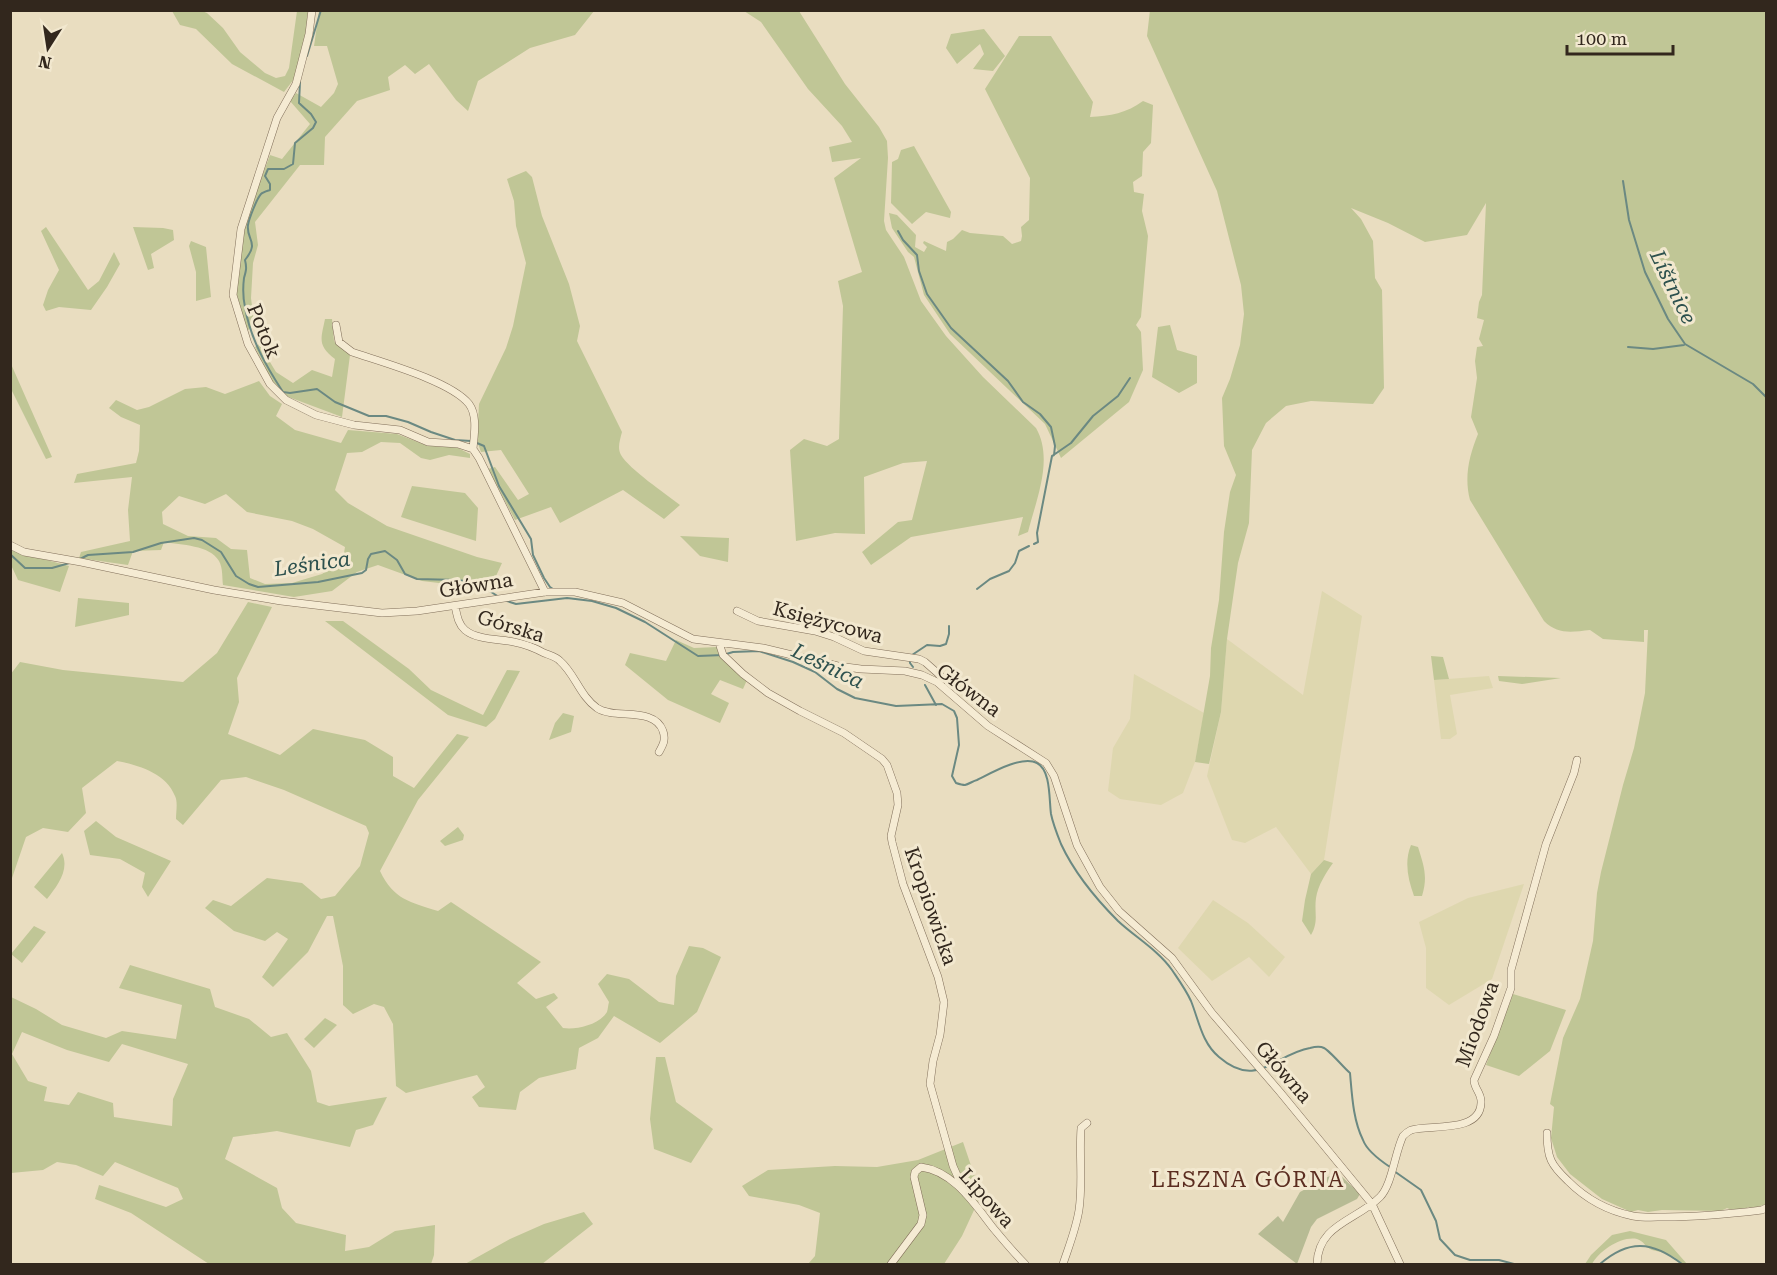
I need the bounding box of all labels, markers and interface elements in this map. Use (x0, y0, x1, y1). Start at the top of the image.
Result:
north arrow (18, 18, 78, 78)
scale bar (1567, 18, 1674, 56)
text: 100 m (1576, 28, 1627, 49)
text: N (37, 52, 53, 73)
water label: Líštnice (1644, 245, 1701, 328)
street label: Potok (242, 300, 286, 362)
water label: Leśnica (271, 547, 352, 581)
street label: Główna (438, 567, 515, 603)
street label: Księżycowa (771, 596, 886, 648)
street label: Górska (475, 604, 548, 648)
water label: Leśnica (787, 638, 868, 694)
street label: Główna (932, 658, 1006, 722)
street label: Kropiowicka (900, 844, 962, 968)
street label: Miodowa (1450, 978, 1504, 1070)
street label: Główna (1251, 1036, 1317, 1108)
street label: Lipowa (954, 1164, 1020, 1232)
district label: LESZNA GÓRNA (1151, 1165, 1345, 1192)

